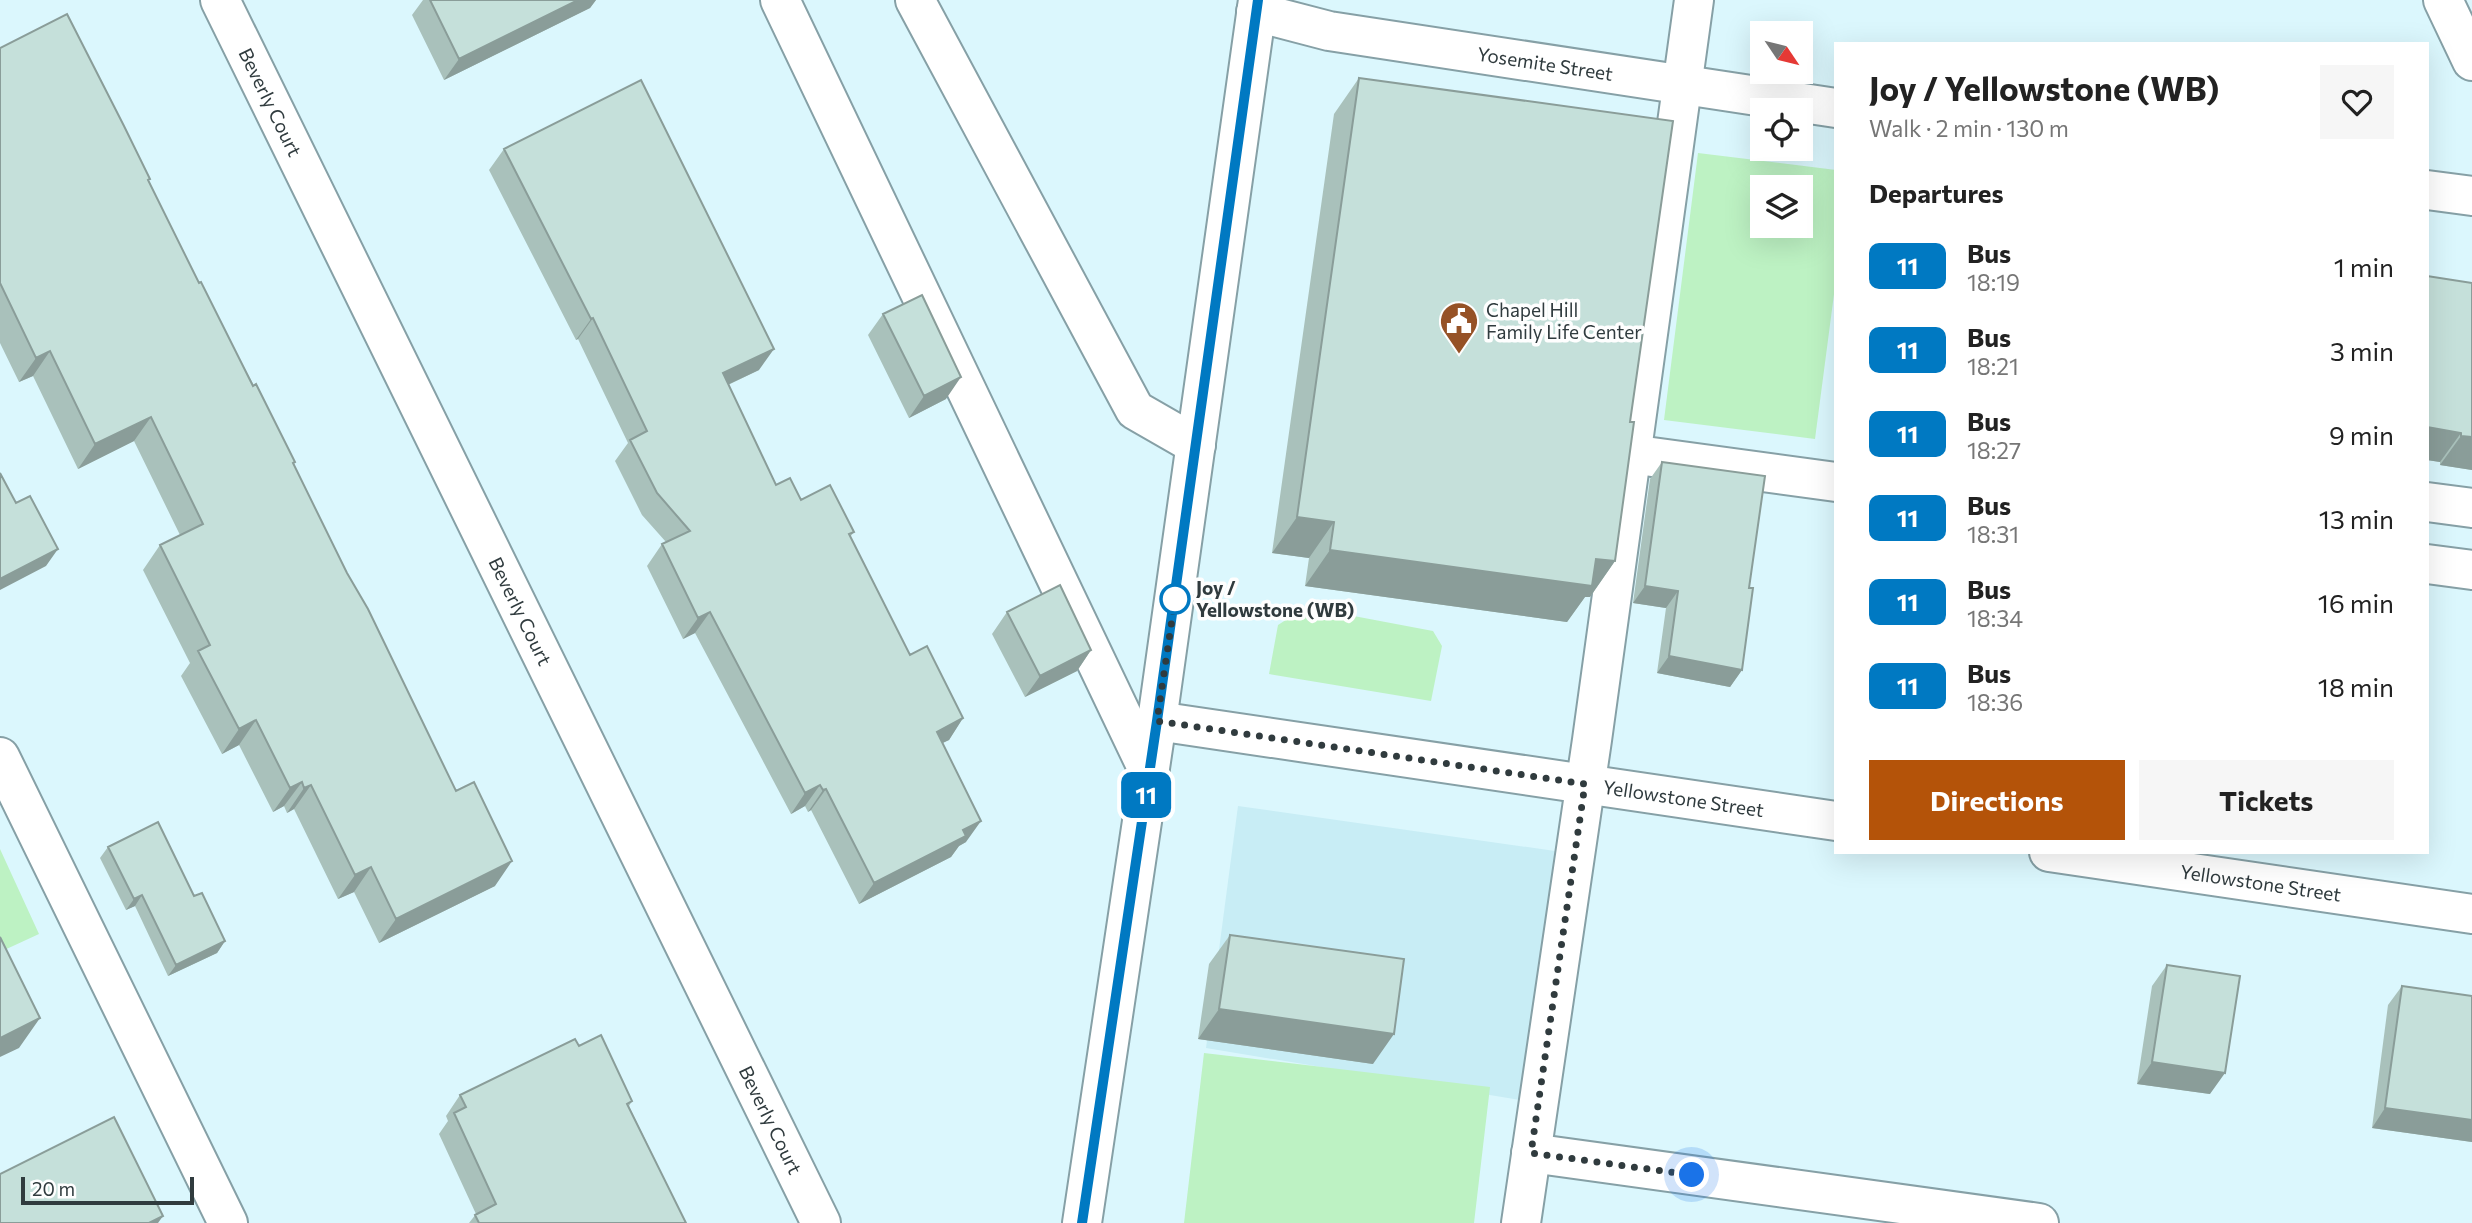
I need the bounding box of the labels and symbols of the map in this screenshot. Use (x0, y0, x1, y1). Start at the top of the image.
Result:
north arrow (1750, 21, 1813, 84)
street label: Yosemite Street (1476, 42, 1615, 85)
street label: Beverly Court (234, 44, 307, 160)
place label: Chapel Hill Family Life Center (1486, 298, 1642, 343)
public building icon: Chapel Hill Family Life Center (1438, 300, 1480, 355)
street label: Beverly Court (484, 553, 557, 669)
place label: Joy / Yellowstone (WB) (1196, 576, 1354, 621)
marker: Joy / Yellowstone (WB) (1160, 584, 1190, 614)
line badge: 11 (1114, 772, 1178, 818)
street label: Yellowstone Street (1601, 775, 1766, 821)
street label: Yellowstone Street (2179, 859, 2343, 906)
street label: Beverly Court (735, 1062, 807, 1178)
your location (1674, 1157, 1709, 1192)
scale bar (21, 1174, 194, 1206)

